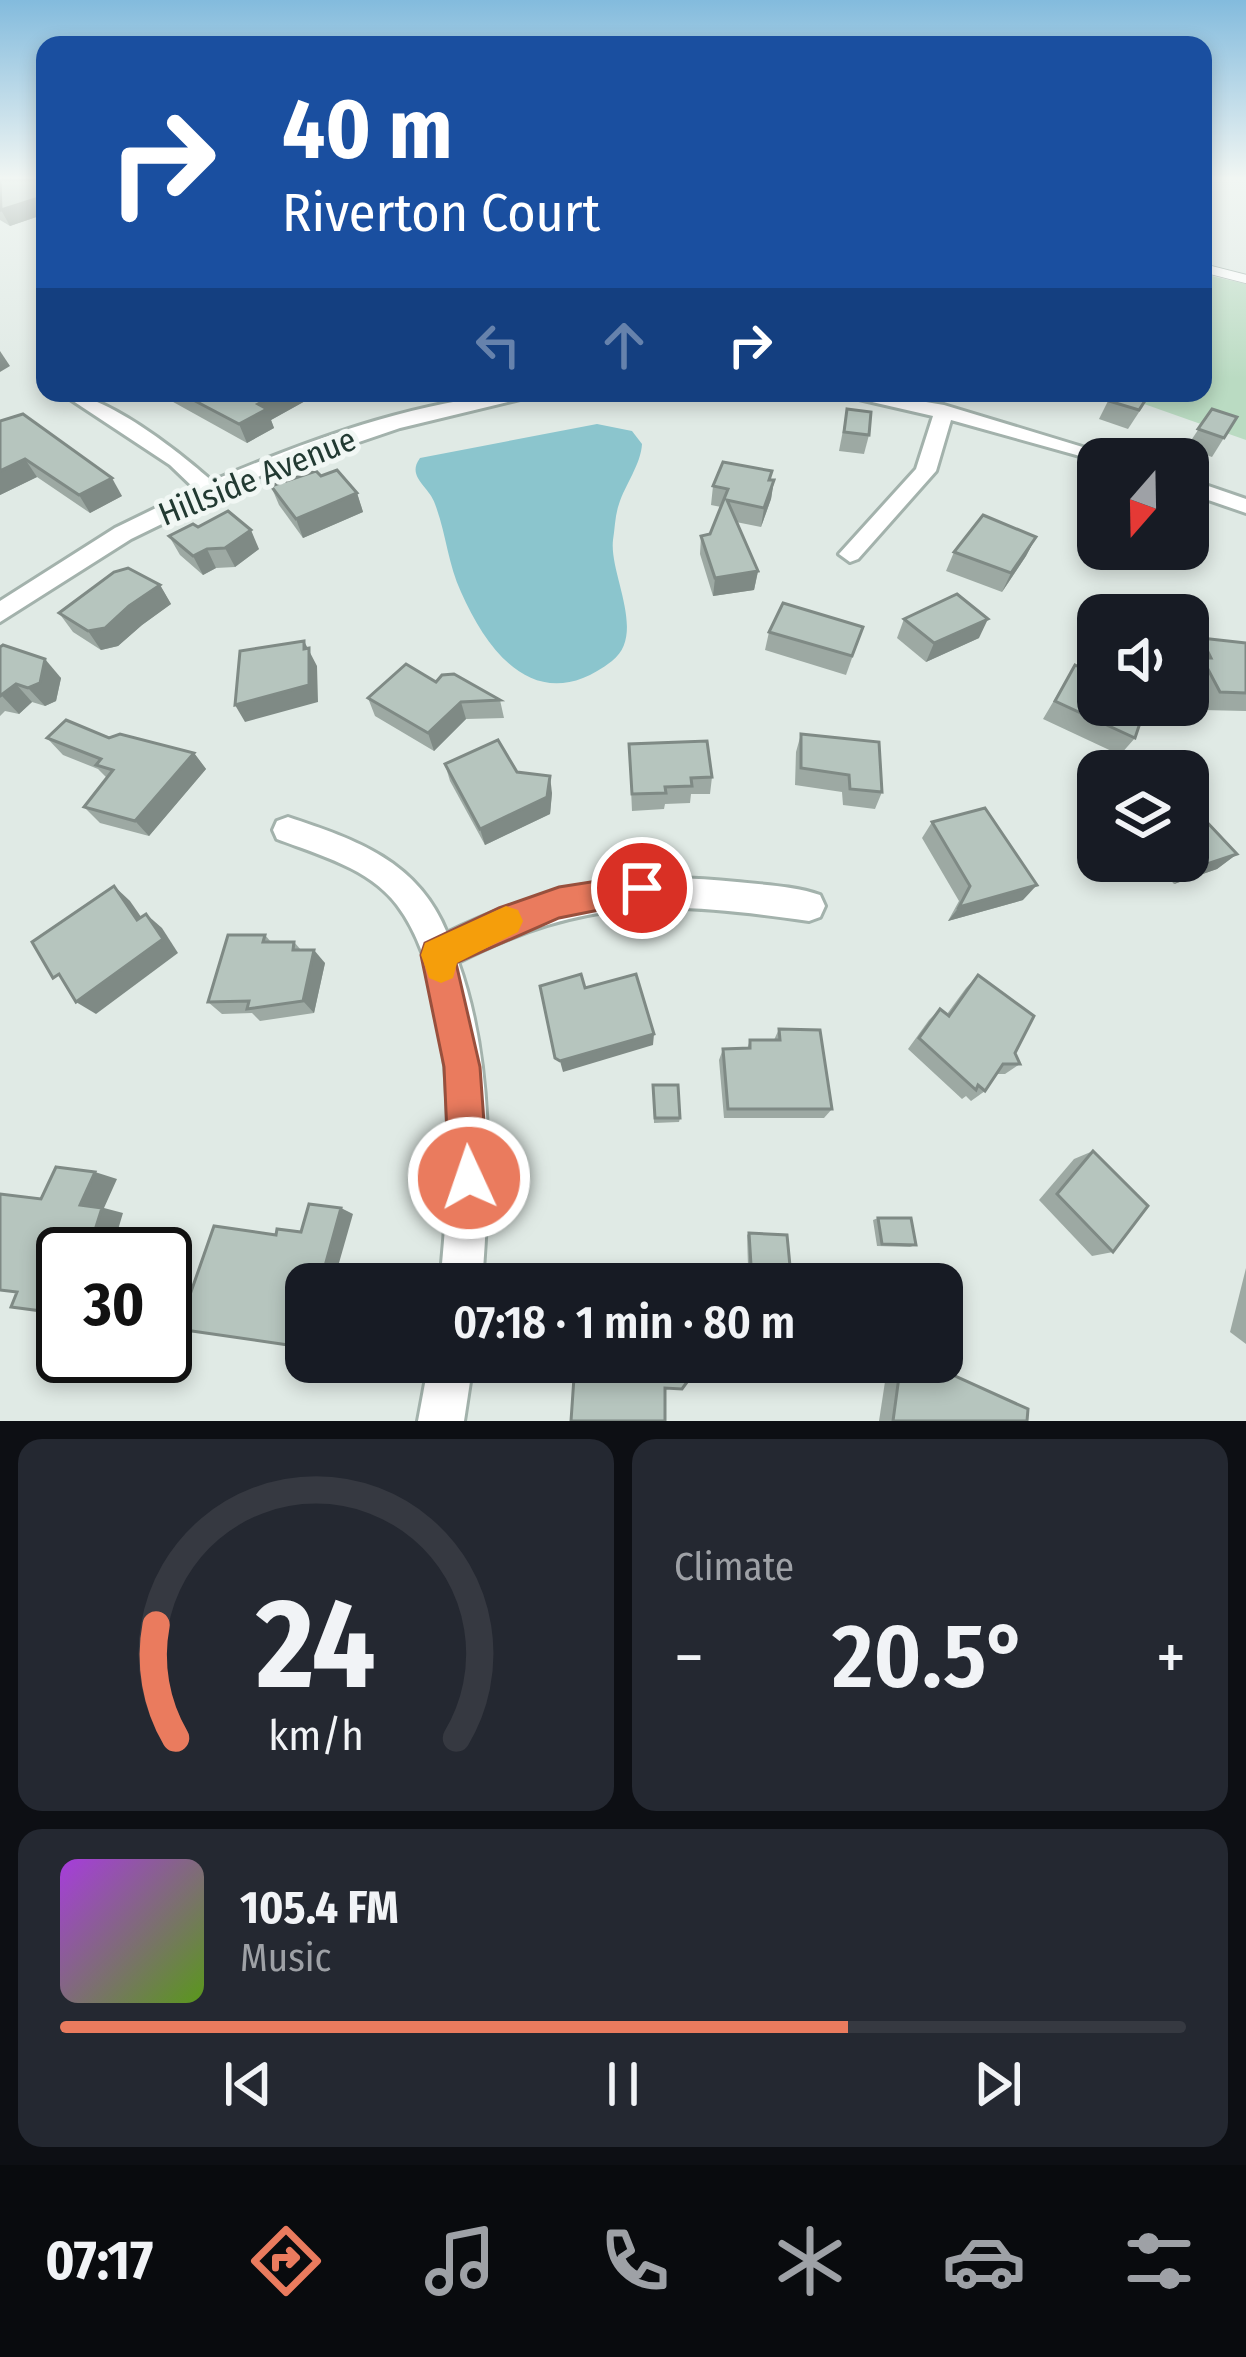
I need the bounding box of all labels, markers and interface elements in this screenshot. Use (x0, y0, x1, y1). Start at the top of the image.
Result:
text: 40 m (282, 79, 453, 180)
icon: right (84, 84, 240, 240)
text: Riverton Court (282, 181, 600, 245)
icon: left (465, 312, 531, 378)
icon: ahead (591, 312, 657, 378)
icon: right (717, 312, 783, 378)
street label: Hillside Avenue (153, 419, 362, 535)
north arrow (1077, 438, 1209, 570)
map controls (1077, 438, 1209, 882)
button: sound (1077, 594, 1209, 726)
button: layers (1077, 750, 1209, 882)
pin (591, 837, 693, 939)
icon: arrive (609, 855, 675, 921)
position arrow (406, 1115, 532, 1241)
speed limit sign: 30 (36, 1227, 192, 1383)
text: 07:18 · 1 min · 80 m (453, 1296, 795, 1350)
text: Climate (674, 1544, 794, 1590)
text: 24 (255, 1570, 376, 1720)
text: 20.5° (832, 1603, 1028, 1711)
text: − (674, 1618, 704, 1697)
text: + (1156, 1618, 1186, 1697)
text: km/h (268, 1710, 364, 1761)
text: 105.4 FM (240, 1881, 399, 1935)
text: Music (240, 1935, 331, 1981)
icon: previous (215, 2051, 281, 2117)
icon: pause (590, 2051, 656, 2117)
icon: next (965, 2051, 1031, 2117)
icon: directions (244, 2219, 328, 2303)
icon: music (418, 2219, 502, 2303)
icon: phone (593, 2219, 677, 2303)
icon: climate (768, 2219, 852, 2303)
icon: car (942, 2219, 1026, 2303)
icon: filters (1117, 2219, 1201, 2303)
text: 07:17 (45, 2229, 153, 2293)

